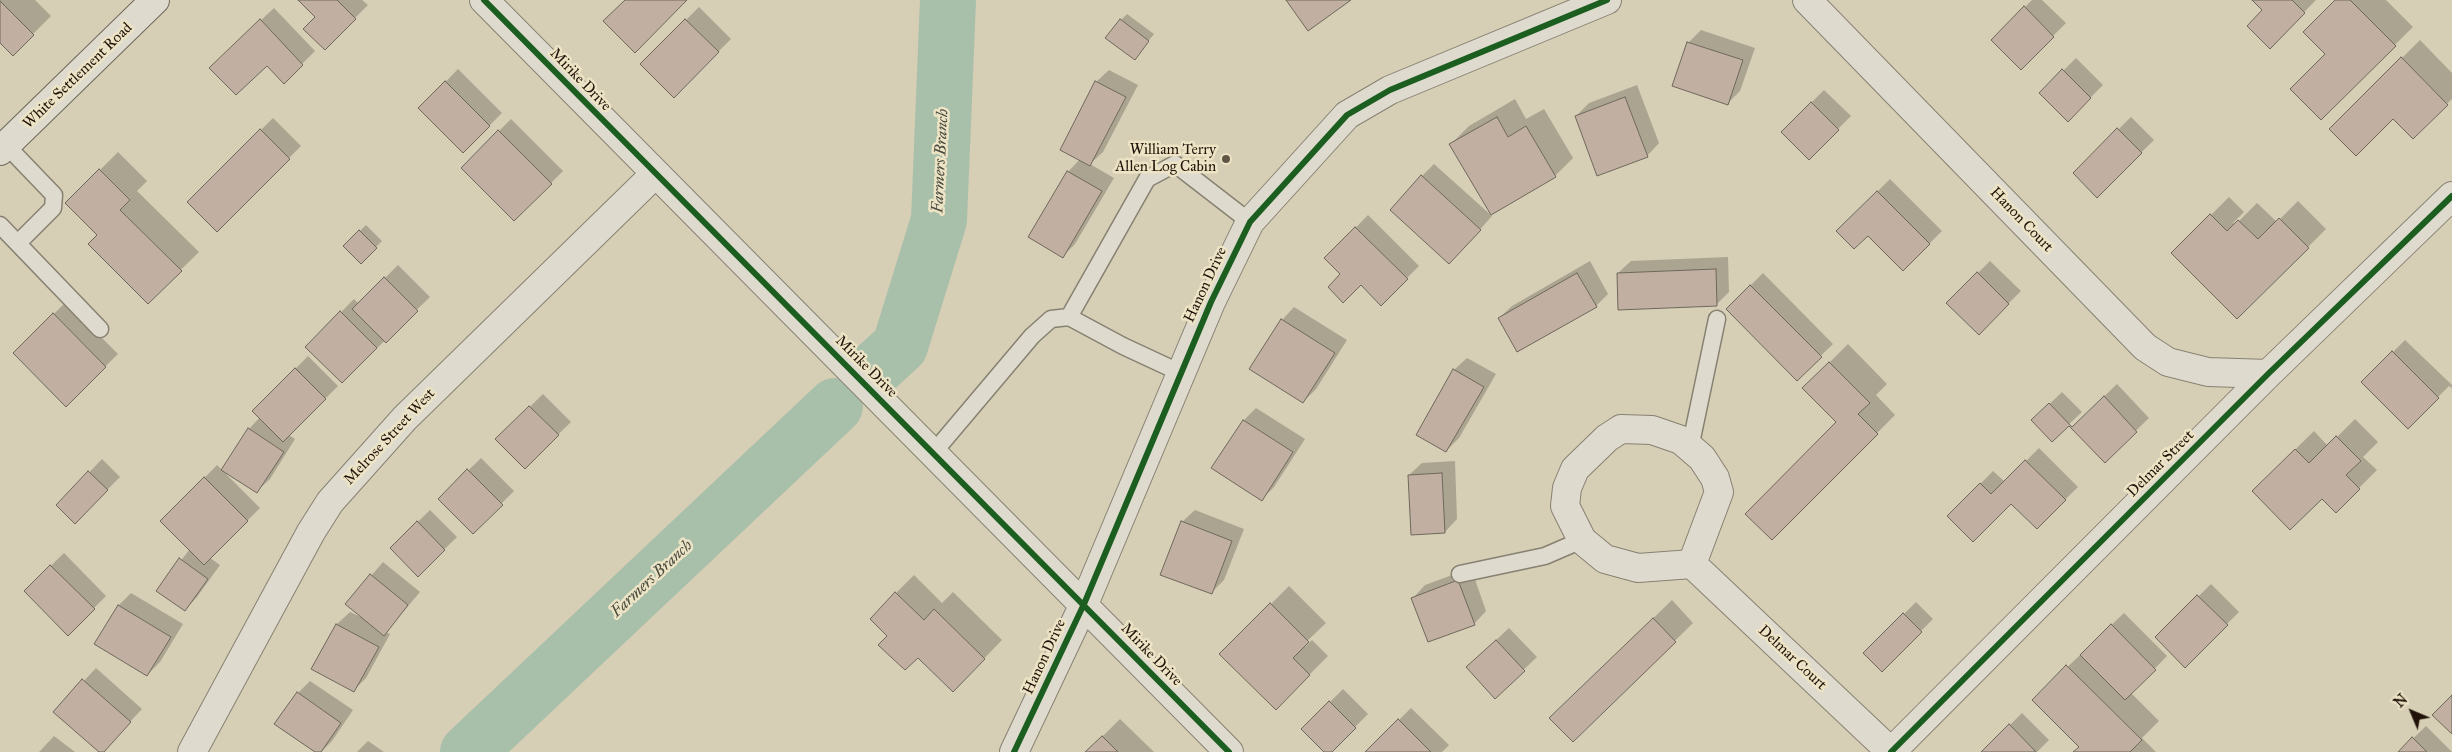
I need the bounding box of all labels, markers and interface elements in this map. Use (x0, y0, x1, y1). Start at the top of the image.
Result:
street label: White Settlement Road (20, 19, 136, 133)
street label: Mirike Drive (546, 45, 614, 115)
water label: Farmers Branch (929, 108, 953, 214)
place label: William Terry Allen Log Cabin (1115, 141, 1216, 176)
marker: William Terry Allen Log Cabin (1220, 153, 1232, 165)
street label: Hanon Court (1986, 184, 2056, 256)
street label: Hanon Drive (1181, 244, 1231, 326)
street label: Mirike Drive (831, 332, 901, 402)
street label: Melrose Street West (341, 385, 439, 489)
street label: Delmar Street (2124, 427, 2198, 501)
water label: Farmers Branch (607, 536, 697, 622)
street label: Hanon Drive (1020, 616, 1070, 698)
street label: Mirike Drive (1117, 620, 1185, 690)
street label: Delmar Court (1754, 622, 1830, 694)
north arrow (2387, 687, 2437, 737)
text: N (2391, 691, 2411, 711)

